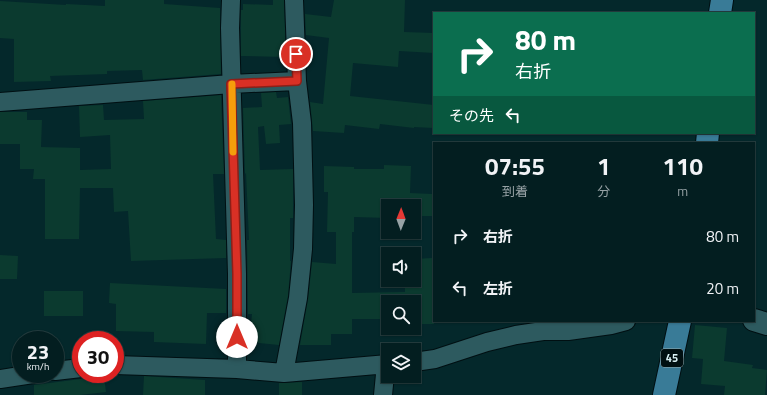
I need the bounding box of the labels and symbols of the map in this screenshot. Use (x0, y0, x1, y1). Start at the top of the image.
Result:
pin (279, 37, 313, 71)
north arrow (381, 199, 421, 239)
position arrow (216, 316, 258, 358)
speed limit sign: 30 (72, 331, 124, 383)
road number: 45 (661, 349, 683, 367)

